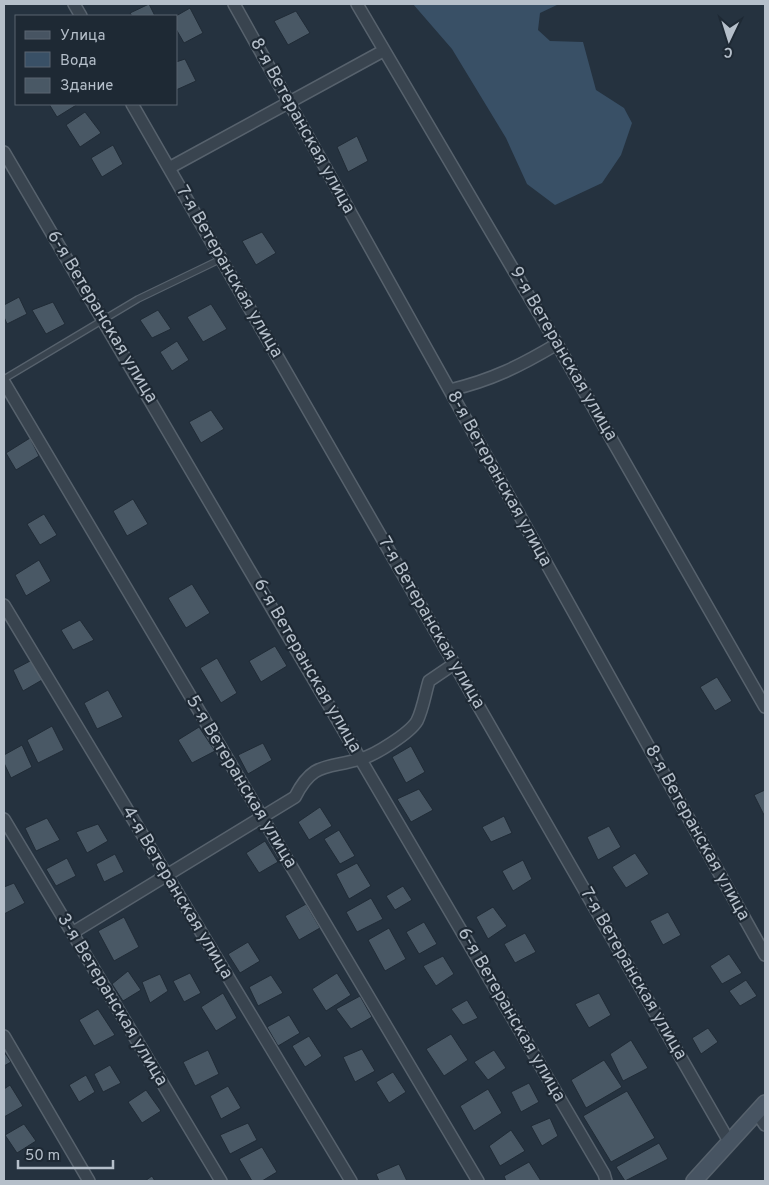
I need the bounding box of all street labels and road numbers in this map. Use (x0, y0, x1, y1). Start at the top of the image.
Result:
street label: 8-я Ветеранская улица (244, 34, 360, 218)
street label: 7-я Ветеранская улица (170, 182, 288, 362)
street label: 6-я Ветеранская улица (41, 226, 163, 408)
street label: 9-я Ветеранская улица (504, 263, 622, 445)
street label: 8-я Ветеранская улица (441, 387, 557, 571)
street label: 7-я Ветеранская улица (372, 533, 490, 713)
street label: 6-я Ветеранская улица (248, 575, 366, 757)
street label: 5-я Ветеранская улица (180, 691, 302, 873)
street label: 8-я Ветеранская улица (639, 741, 755, 925)
street label: 4-я Ветеранская улица (116, 802, 238, 984)
street label: 7-я Ветеранская улица (574, 884, 692, 1064)
street label: 3-я Ветеранская улица (51, 909, 173, 1091)
street label: 6-я Ветеранская улица (452, 924, 570, 1106)

